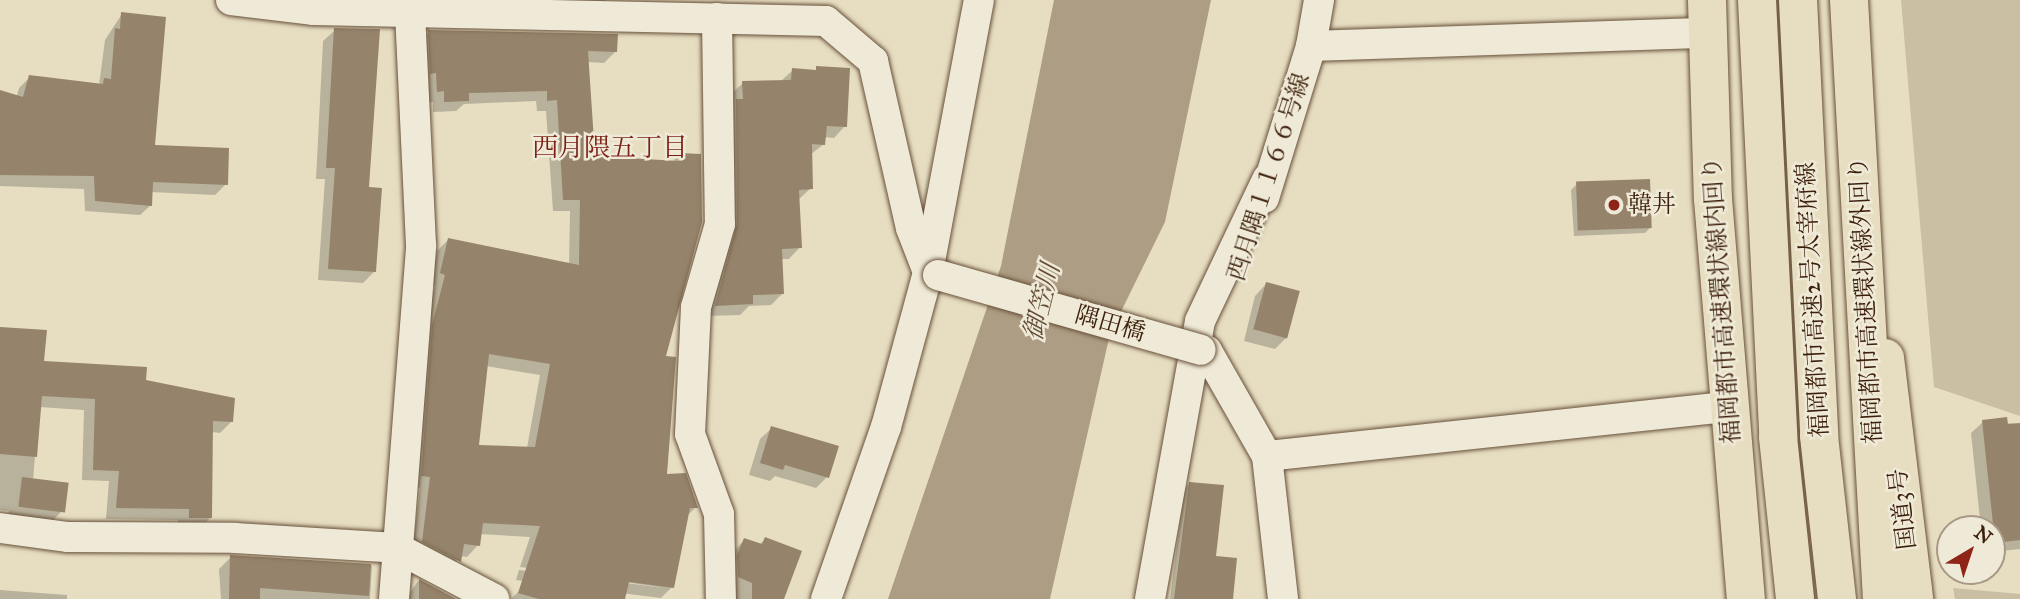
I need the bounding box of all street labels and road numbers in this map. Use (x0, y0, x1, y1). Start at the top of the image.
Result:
street label: 西月隅１１６６号線 (1222, 70, 1316, 284)
street label: 福岡都市高速環状線内回り (1698, 155, 1746, 445)
street label: 福岡都市高速環状線外回り (1844, 155, 1888, 445)
street label: 福岡都市高速2号太宰府線 (1791, 162, 1835, 438)
street label: 隅田橋 (1071, 300, 1149, 348)
street label: 国道3号 (1884, 467, 1922, 551)

